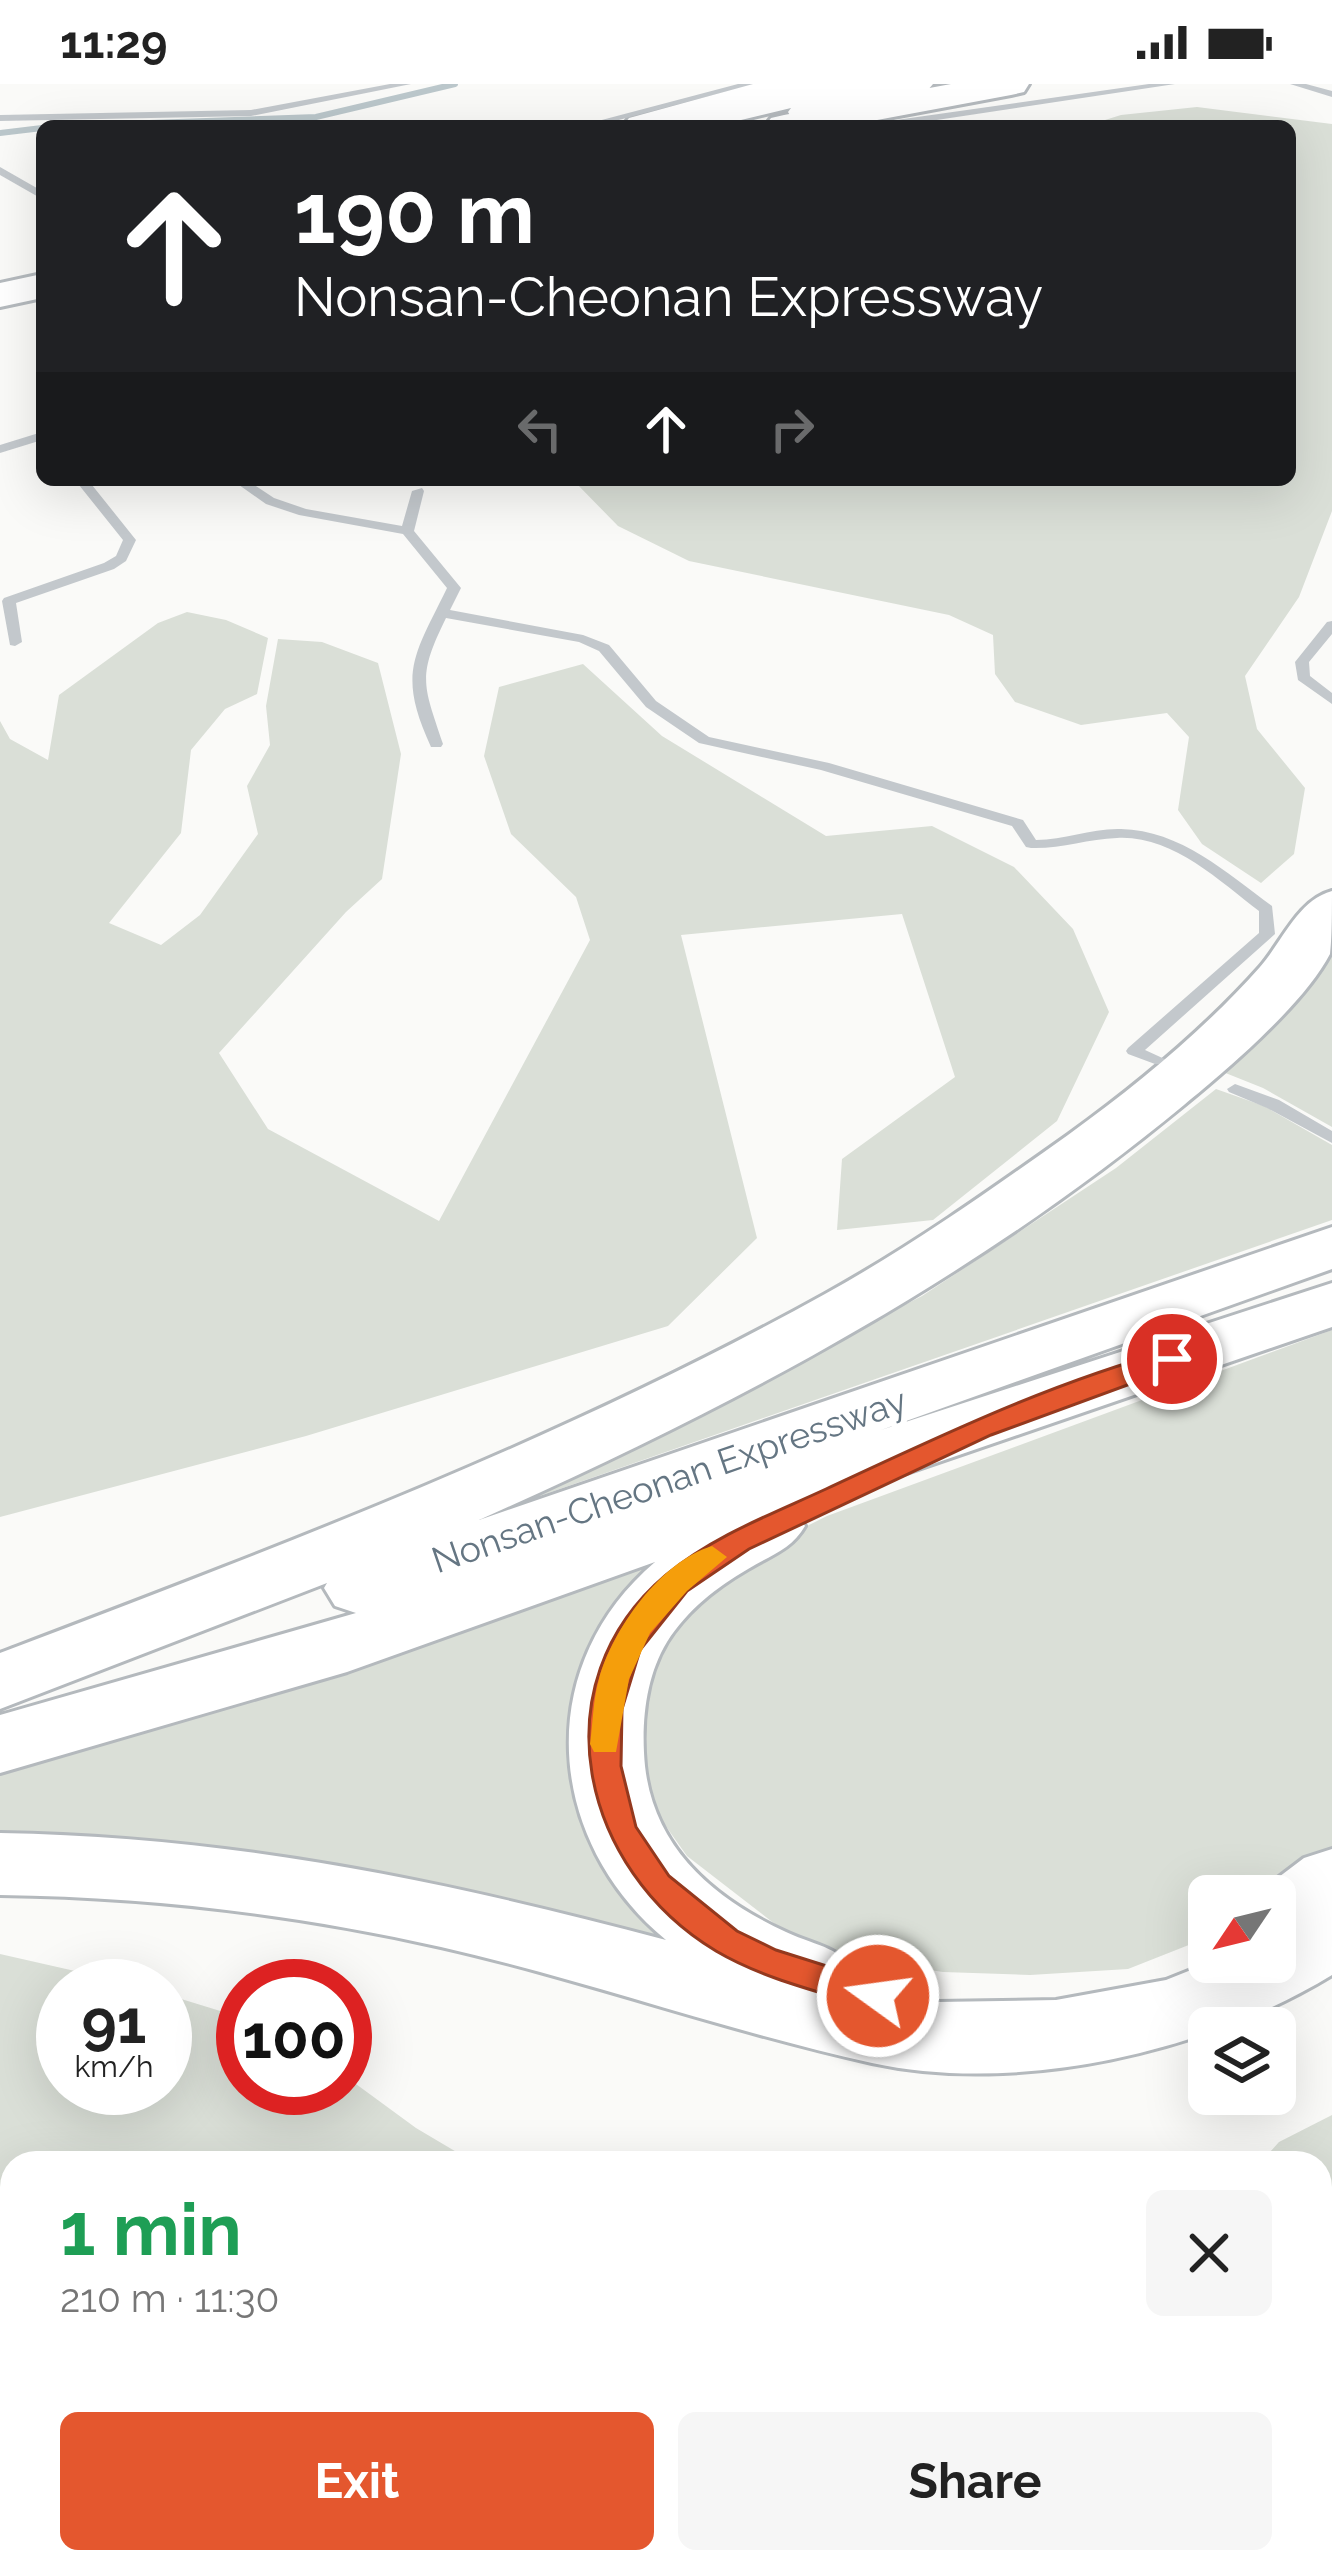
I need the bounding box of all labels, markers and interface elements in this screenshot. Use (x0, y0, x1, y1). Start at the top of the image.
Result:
text: 11:29 (60, 16, 167, 69)
text: 190 m (294, 164, 535, 263)
icon: ahead (96, 168, 252, 324)
text: Nonsan-Cheonan Expressway (294, 265, 1043, 329)
icon: left (507, 396, 573, 462)
icon: ahead (633, 396, 699, 462)
icon: right (759, 396, 825, 462)
pin (1121, 1308, 1223, 1410)
icon: arrive (1139, 1326, 1205, 1392)
street label: Nonsan-Cheonan Expressway (426, 1379, 912, 1581)
north arrow (1188, 1875, 1296, 1983)
map controls (1188, 1875, 1296, 2115)
position arrow (815, 1933, 941, 2059)
speed limit sign: 100 (216, 1959, 372, 2115)
text: 91 (82, 1987, 146, 2057)
button: layers (1188, 2007, 1296, 2115)
text: km/h (74, 2049, 154, 2084)
text: 1 min (60, 2187, 242, 2272)
button: close (1146, 2190, 1272, 2316)
text: 210 m · 11:30 (60, 2275, 279, 2321)
button: Exit (60, 2412, 654, 2550)
button: Share (678, 2412, 1272, 2550)

